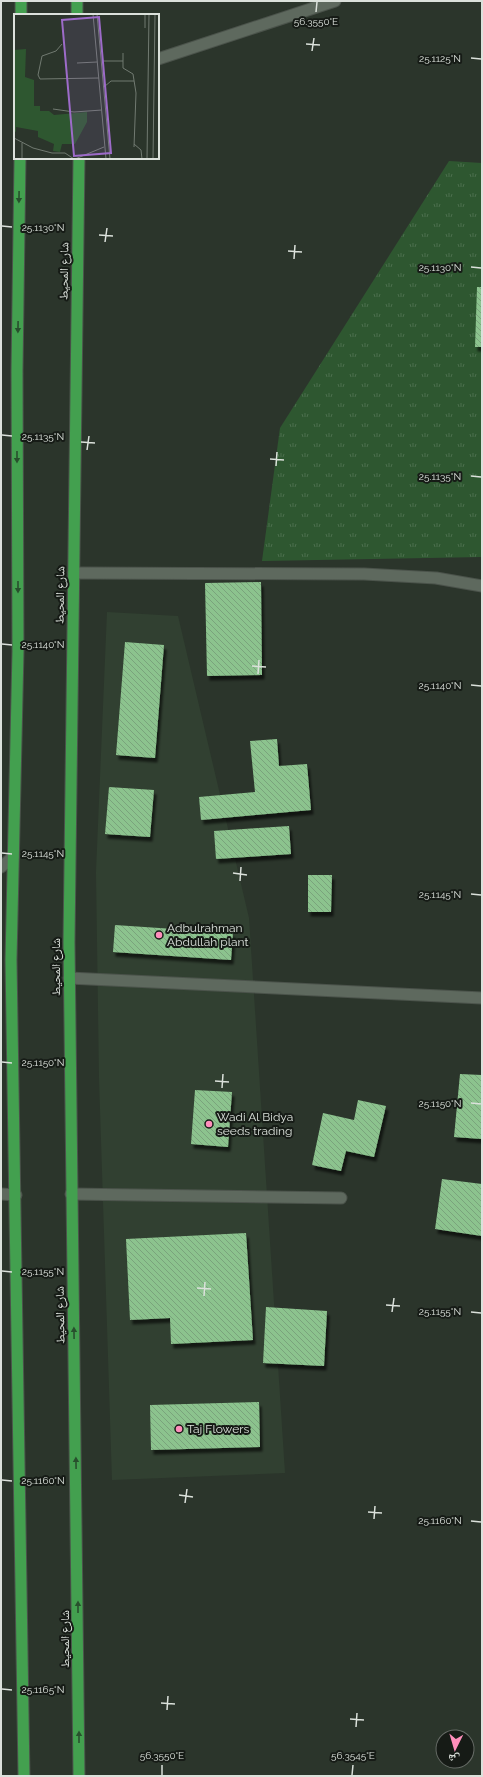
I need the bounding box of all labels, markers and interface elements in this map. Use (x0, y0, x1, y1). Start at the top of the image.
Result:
inset map (14, 14, 159, 159)
text: 56.3550°E (294, 16, 338, 27)
text: 25.1125°N (419, 53, 461, 64)
one-way arrow (16, 191, 22, 204)
text: 25.1130°N (22, 222, 64, 233)
street label: شارع المحيط (56, 242, 73, 300)
text: 25.1130°N (419, 262, 461, 273)
one-way arrow (15, 321, 21, 334)
text: 25.1135°N (22, 431, 64, 442)
one-way arrow (14, 451, 21, 463)
text: 25.1135°N (419, 471, 461, 482)
street label: شارع المحيط (52, 566, 69, 624)
one-way arrow (15, 581, 21, 594)
text: 25.1140°N (22, 639, 64, 650)
text: 25.1140°N (419, 680, 461, 691)
text: 25.1145°N (22, 848, 64, 859)
text: 25.1145°N (419, 889, 461, 900)
place label: Adbulrahman Abdullah plant (167, 921, 248, 949)
marker: Adbulrahman Abdullah plant (154, 930, 164, 940)
street label: شارع المحيط (49, 938, 64, 996)
text: 25.1150°N (22, 1057, 64, 1068)
text: 25.1150°N (419, 1098, 461, 1109)
place label: Wadi Al Bidya seeds trading (217, 1110, 293, 1138)
marker: Wadi Al Bidya seeds trading (204, 1119, 214, 1129)
text: 25.1155°N (22, 1266, 64, 1277)
street label: شارع المحيط (52, 1286, 69, 1344)
text: 25.1155°N (419, 1306, 461, 1317)
one-way arrow (71, 1326, 77, 1339)
place label: Taj Flowers (187, 1422, 249, 1436)
marker: Taj Flowers (174, 1424, 184, 1434)
one-way arrow (73, 1456, 79, 1469)
text: 25.1160°N (21, 1475, 65, 1486)
text: 25.1160°N (418, 1515, 462, 1526)
one-way arrow (75, 1600, 81, 1613)
street label: شارع المحيط (58, 1610, 73, 1668)
text: 25.1165°N (22, 1684, 64, 1695)
north arrow (435, 1729, 475, 1769)
one-way arrow (76, 1730, 82, 1743)
text: 56.3550°E (140, 1750, 184, 1761)
text: 56.3545°E (331, 1750, 375, 1761)
text: ش (447, 1750, 461, 1765)

